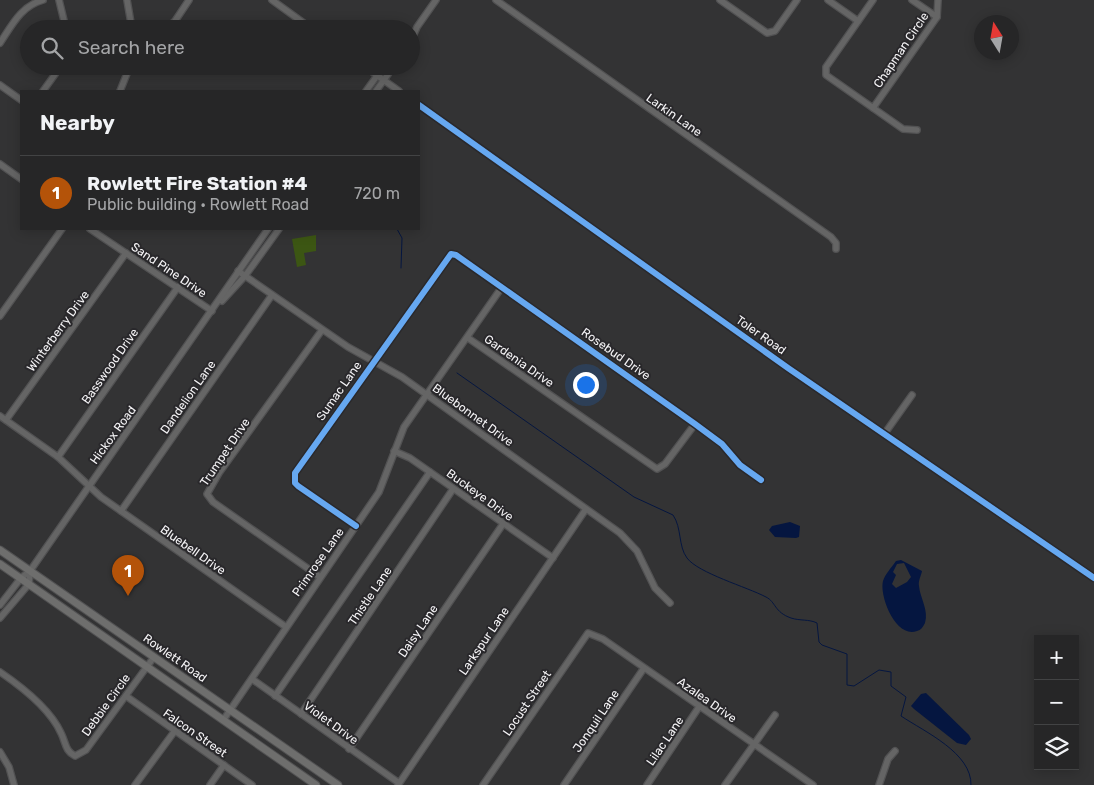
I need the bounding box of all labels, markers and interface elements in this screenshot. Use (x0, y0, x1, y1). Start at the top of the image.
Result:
street label: Chapman Circle (871, 9, 932, 90)
north arrow (974, 15, 1019, 60)
search box (20, 20, 420, 75)
icon: search (38, 34, 66, 62)
text: Search here (78, 36, 185, 59)
street label: Larkin Lane (644, 91, 705, 139)
text: Nearby (40, 110, 115, 135)
text: Rowlett Fire Station #4 (87, 172, 308, 195)
text: 1 (52, 184, 60, 203)
text: 720 m (354, 184, 400, 203)
text: Public building · Rowlett Road (87, 195, 309, 214)
street label: Sand Pine Drive (129, 240, 210, 301)
street label: Winterberry Drive (24, 288, 92, 374)
street label: Toler Road (733, 313, 789, 357)
street label: Basswood Drive (79, 325, 141, 406)
street label: Rosebud Drive (579, 325, 653, 383)
street label: Gardenia Drive (482, 332, 557, 390)
street label: Dandelion Lane (158, 357, 219, 436)
street label: Sumac Lane (313, 359, 365, 423)
your location (573, 372, 599, 398)
street label: Bluebonnet Drive (430, 381, 516, 449)
street label: Hickox Road (87, 403, 139, 467)
street label: Trumpet Drive (197, 415, 253, 489)
street label: Buckeye Drive (444, 466, 516, 524)
street label: Bluebell Drive (158, 522, 229, 578)
street label: Primrose Lane (289, 525, 347, 599)
pin: 1 (112, 555, 144, 596)
street label: Thistle Lane (345, 564, 395, 628)
street label: Daisy Lane (395, 602, 441, 660)
street label: Larkspur Lane (456, 604, 512, 678)
street label: Rowlett Road (140, 631, 210, 685)
map controls (1034, 635, 1079, 770)
button: + (1034, 635, 1079, 680)
street label: Locust Street (500, 667, 554, 738)
street label: Debbie Circle (79, 671, 133, 739)
street label: Azalea Drive (675, 675, 739, 726)
button: − (1034, 680, 1079, 725)
street label: Jonquil Lane (570, 687, 622, 755)
street label: Violet Drive (301, 699, 361, 748)
street label: Falcon Street (160, 706, 230, 760)
street label: Lilac Lane (644, 714, 687, 768)
button: layers (1034, 725, 1079, 770)

